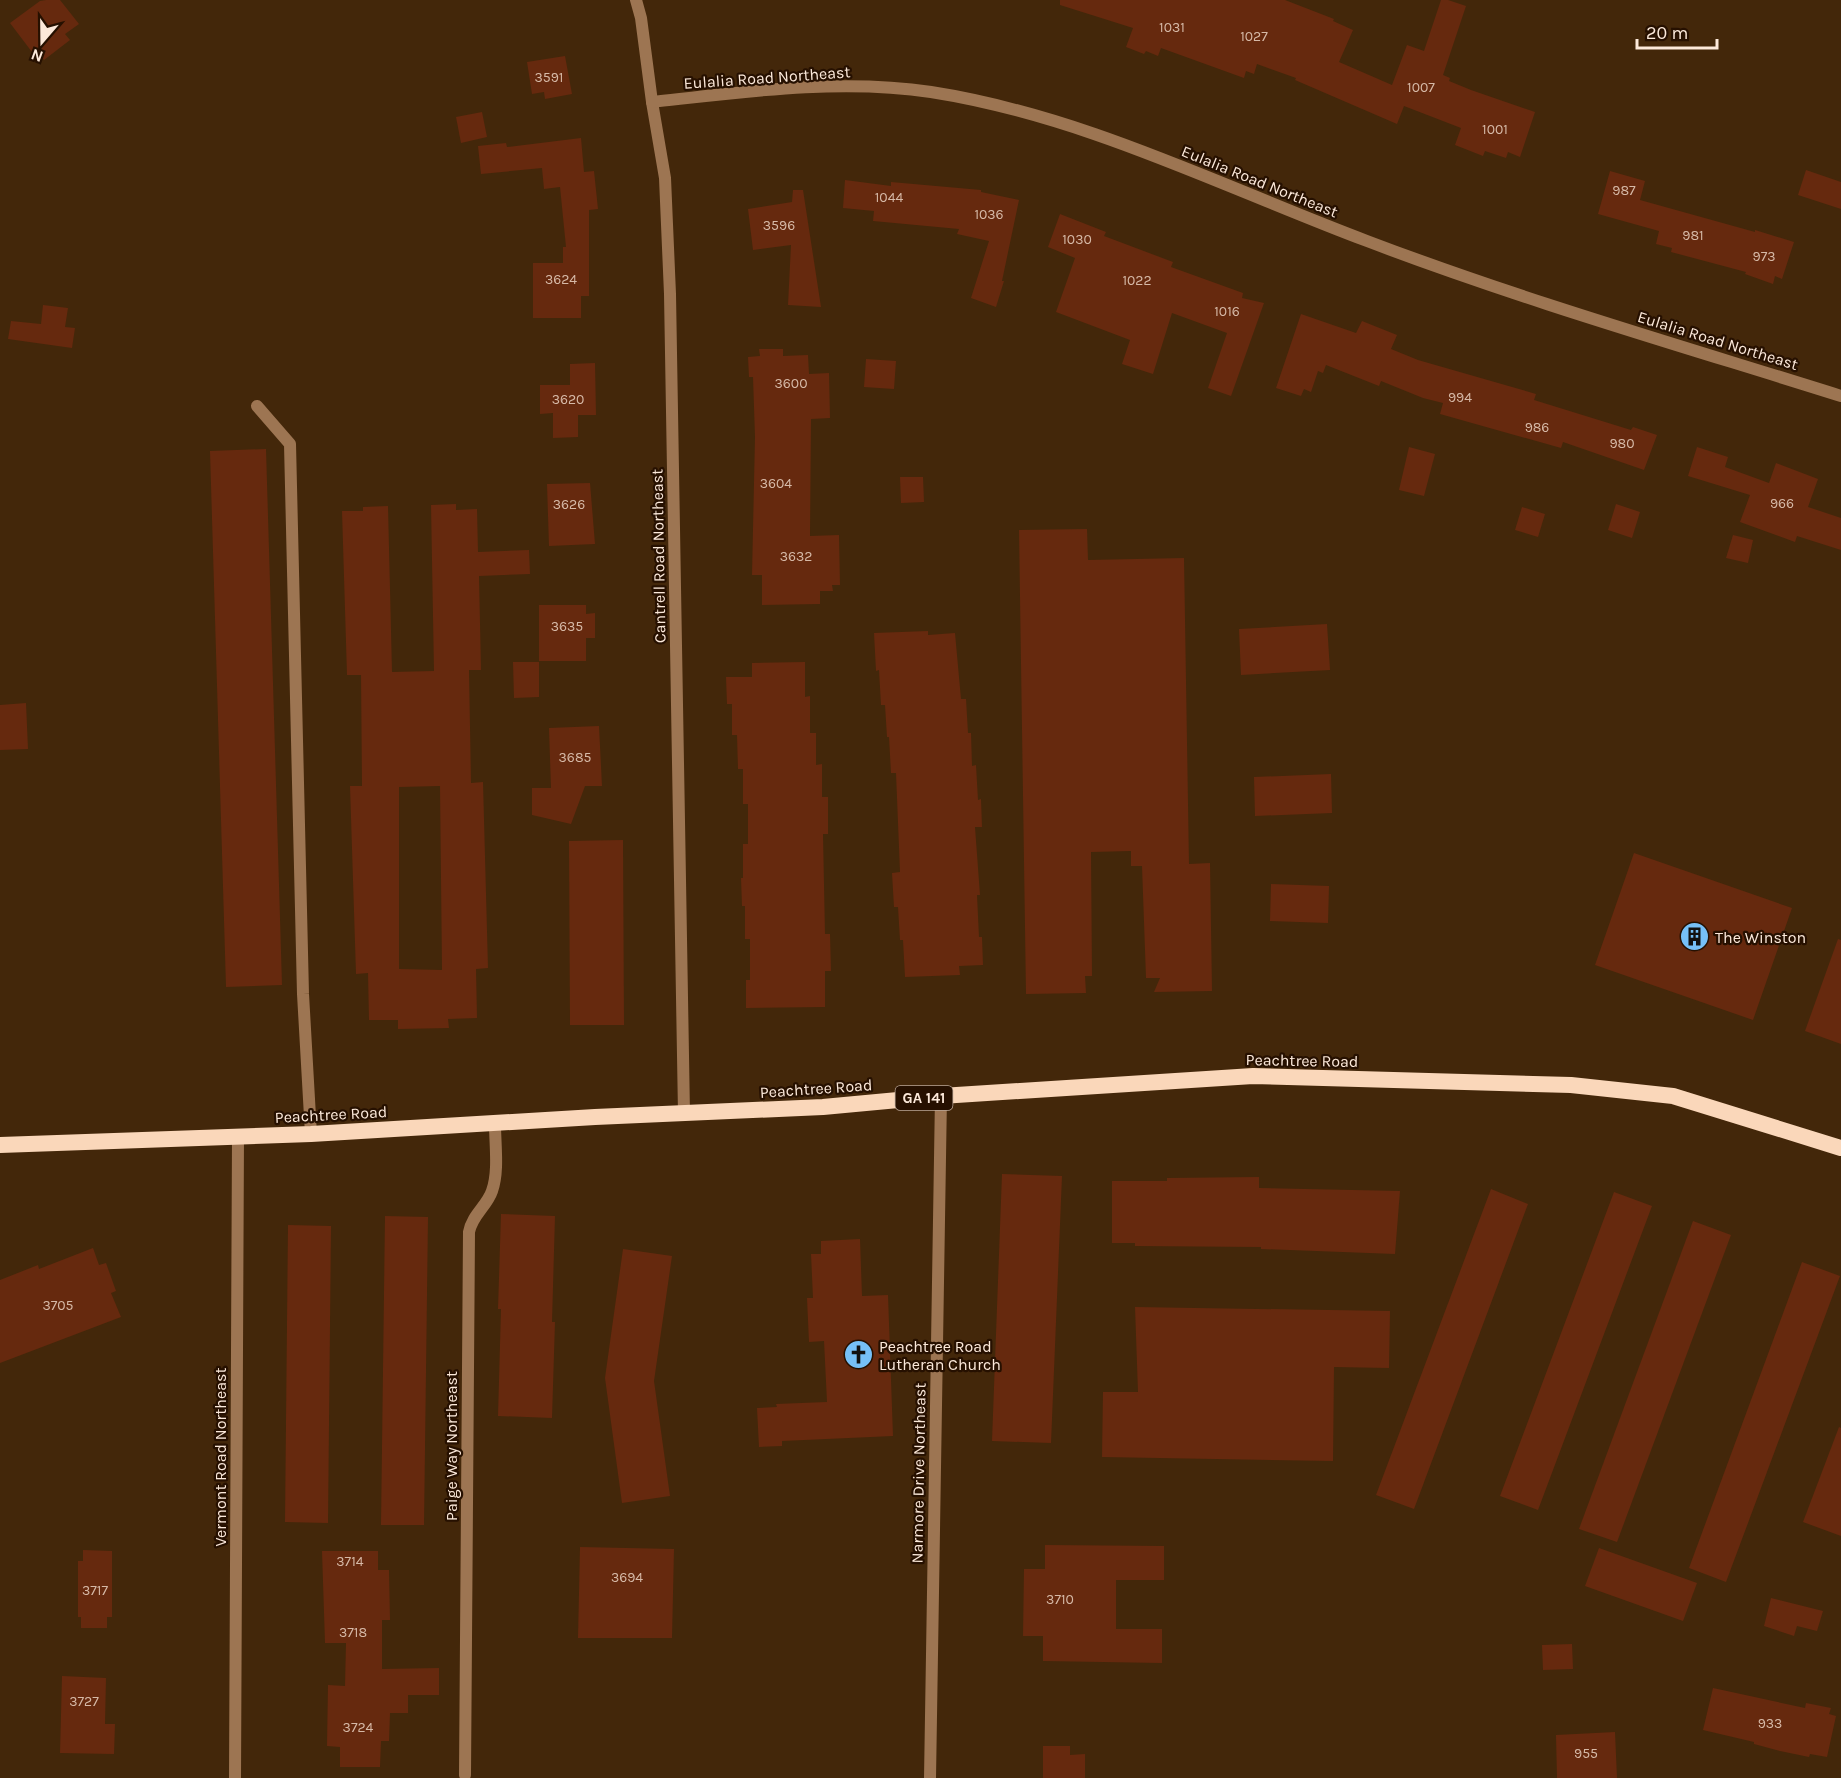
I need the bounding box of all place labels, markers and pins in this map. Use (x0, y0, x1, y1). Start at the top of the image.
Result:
building icon: The Winston (1678, 921, 1710, 953)
place label: The Winston (1715, 928, 1806, 947)
place label: Peachtree Road Lutheran Church (879, 1337, 1001, 1374)
church icon: Peachtree Road Lutheran Church (842, 1339, 874, 1371)

